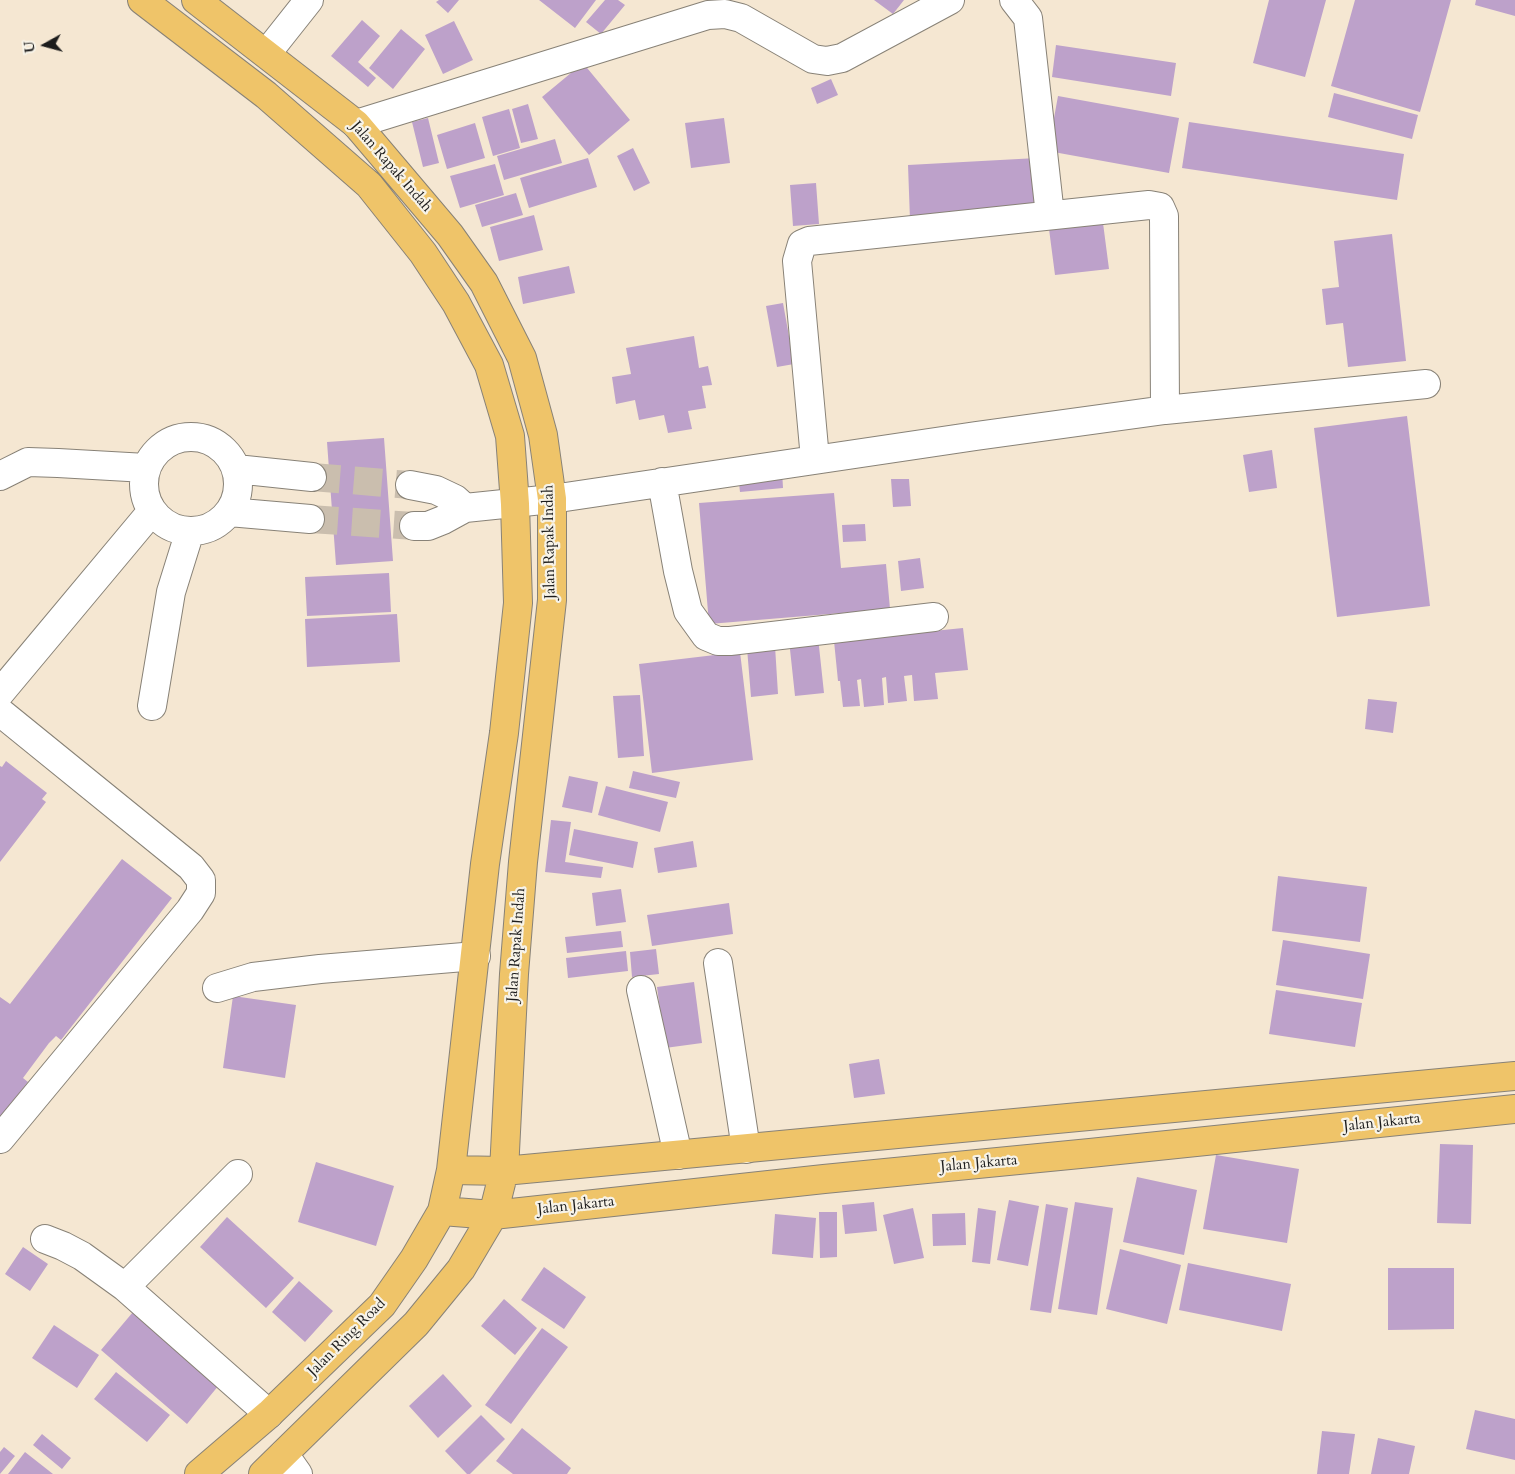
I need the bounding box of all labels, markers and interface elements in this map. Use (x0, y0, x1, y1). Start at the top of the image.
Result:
north arrow (20, 20, 70, 70)
text: U (19, 40, 40, 54)
street label: Jalan Rapak Indah (347, 118, 435, 216)
street label: Jalan Rapak Indah (540, 485, 560, 599)
street label: Jalan Rapak Indah (504, 887, 530, 1003)
street label: Jalan Jakarta (1343, 1110, 1421, 1136)
street label: Jalan Jakarta (940, 1152, 1018, 1176)
street label: Jalan Jakarta (537, 1193, 615, 1219)
street label: Jalan Ring Road (304, 1295, 390, 1381)

